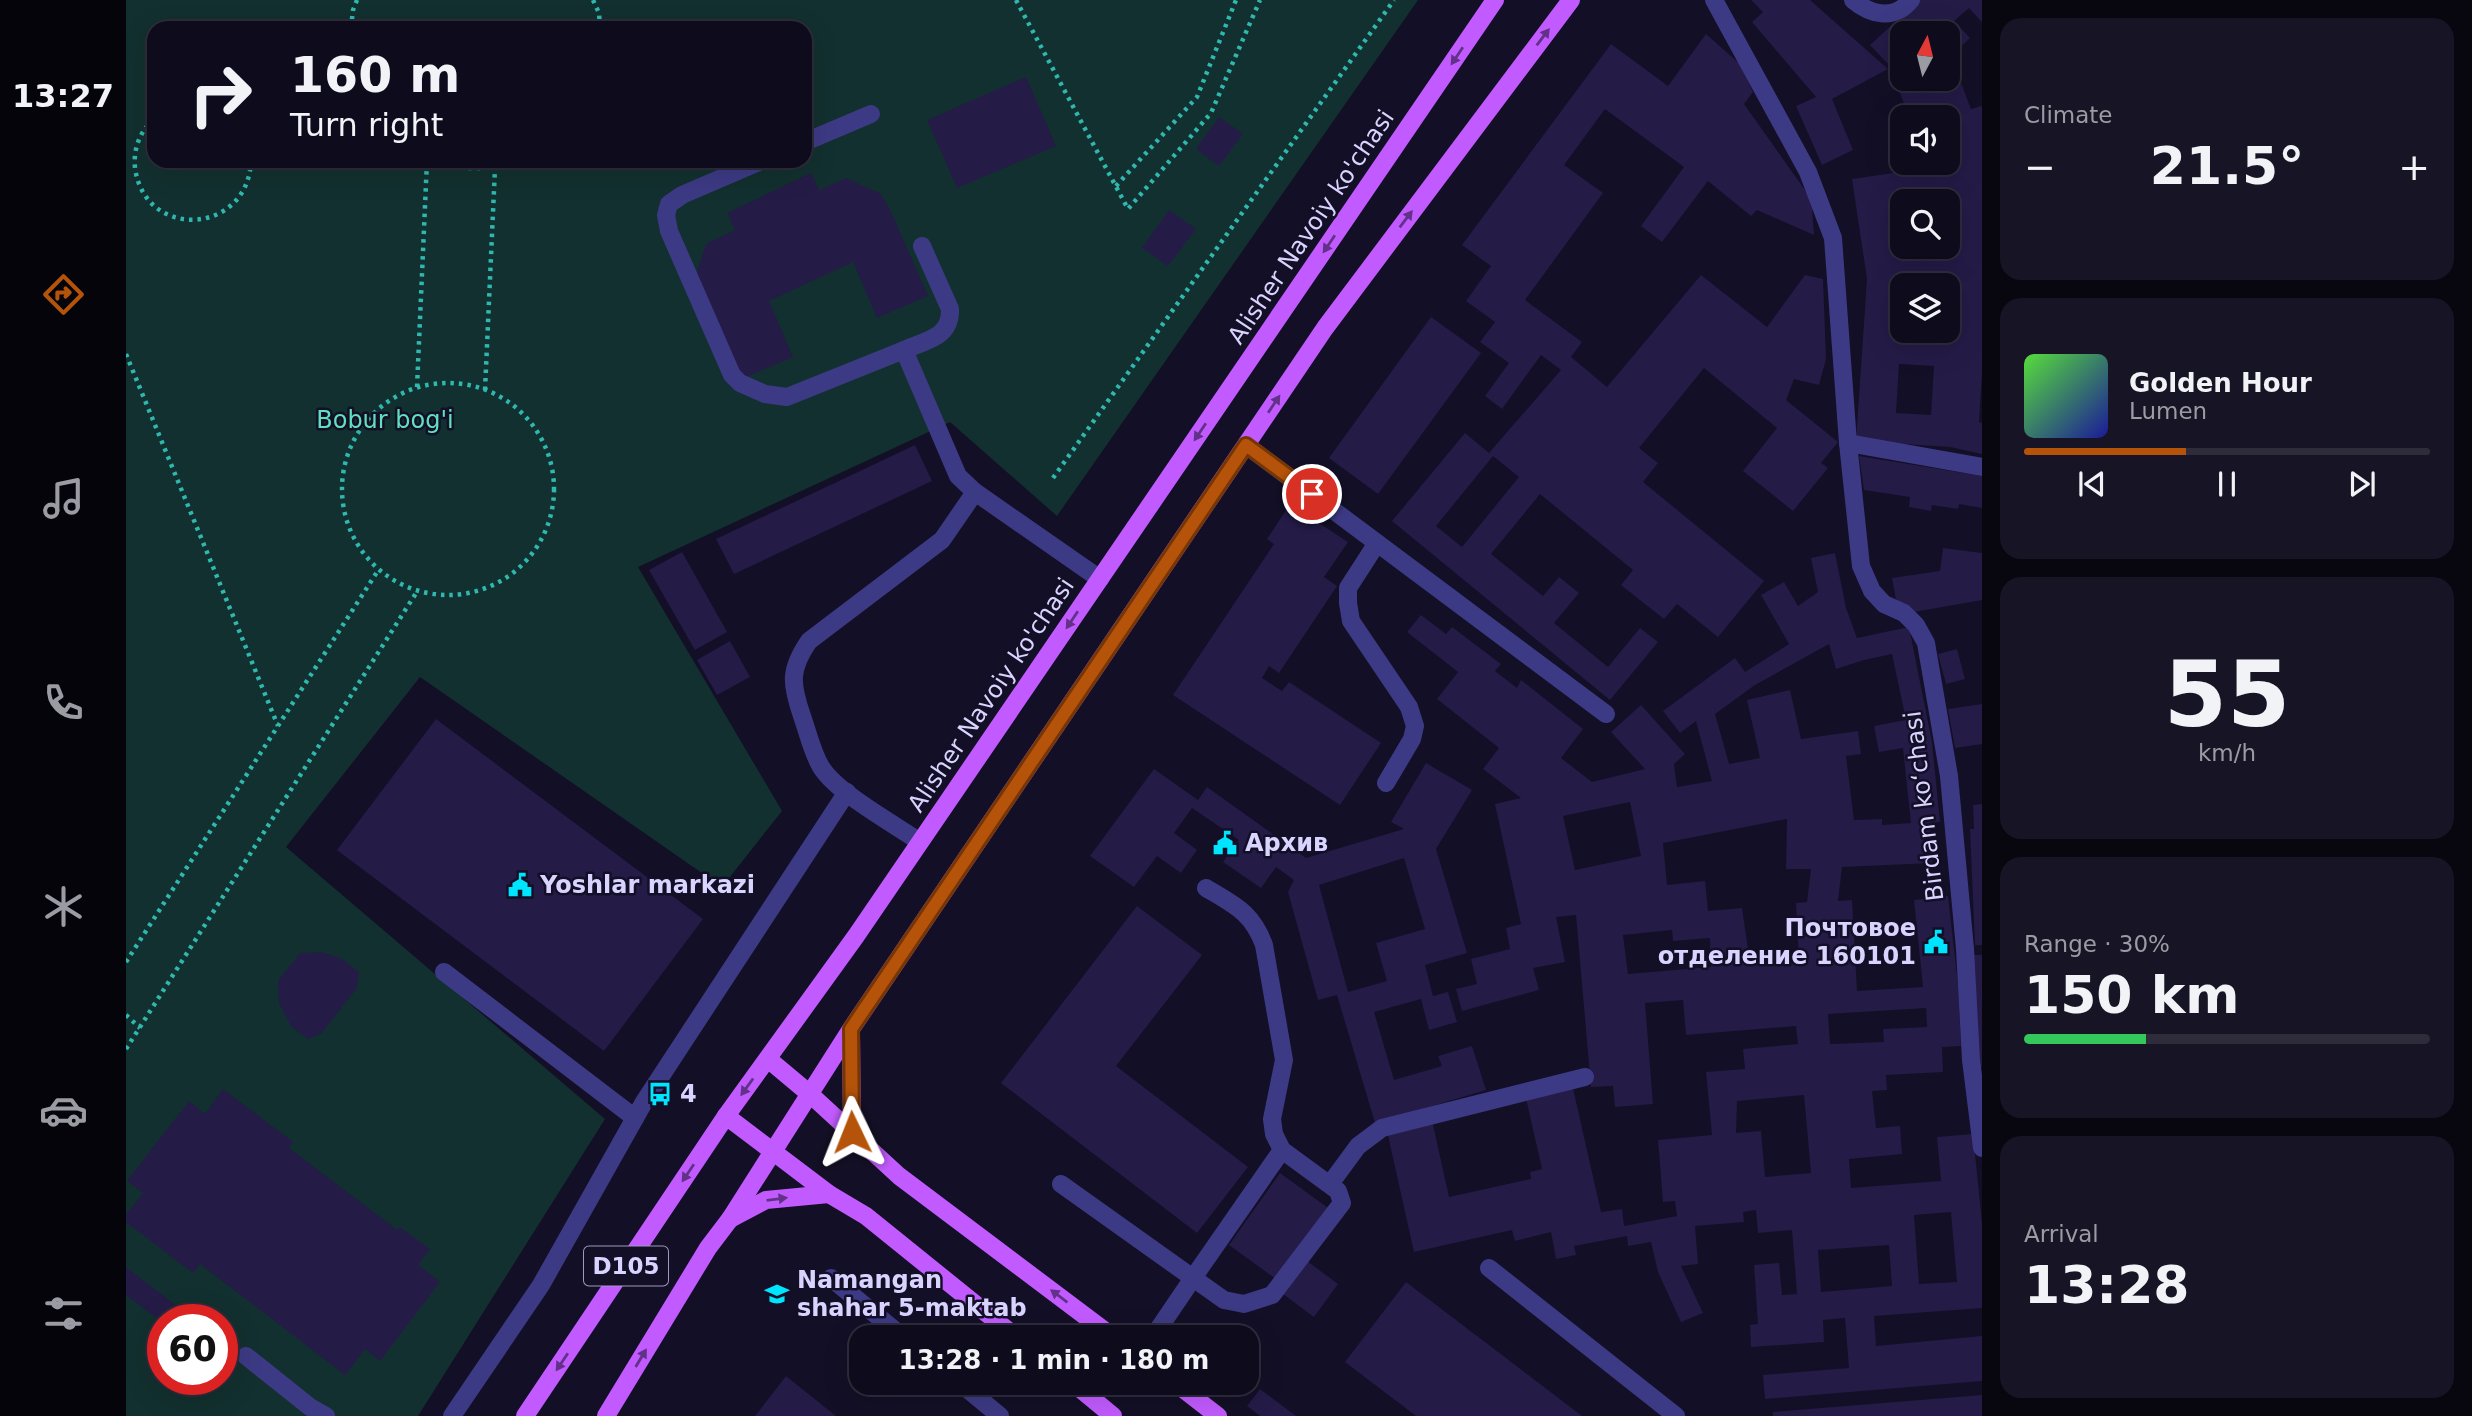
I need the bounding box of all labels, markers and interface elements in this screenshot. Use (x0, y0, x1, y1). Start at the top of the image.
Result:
north arrow (1890, 21, 1960, 91)
map controls (1890, 21, 1960, 343)
one-way arrow (1535, 28, 1549, 46)
text: 160 m (290, 47, 460, 104)
one-way arrow (1450, 47, 1464, 65)
icon: right (175, 49, 266, 140)
text: 13:27 (12, 77, 114, 115)
text: Climate (2024, 102, 2113, 128)
street label: Alisher Navoiy ko'chasi (1222, 105, 1400, 349)
button: sound (1890, 105, 1960, 175)
text: Turn right (290, 106, 443, 144)
text: 21.5° (2150, 136, 2304, 196)
text: − (2024, 145, 2056, 189)
text: + (2398, 145, 2430, 189)
button: search (1890, 189, 1960, 259)
one-way arrow (1399, 211, 1414, 229)
one-way arrow (1322, 234, 1335, 254)
icon: directions (39, 270, 88, 319)
button: layers (1890, 273, 1960, 343)
text: Golden Hour (2129, 368, 2312, 398)
one-way arrow (1267, 395, 1281, 413)
text: Lumen (2129, 398, 2207, 424)
park label: Bobur bog'i (316, 406, 454, 434)
one-way arrow (1193, 423, 1207, 441)
pin (1282, 464, 1342, 524)
icon: previous (2073, 465, 2111, 503)
icon: pause (2208, 465, 2246, 503)
icon: next (2343, 465, 2381, 503)
icon: music (39, 474, 88, 523)
icon: arrive (1293, 475, 1331, 513)
street label: Alisher Navoiy ko'chasi (902, 573, 1080, 817)
one-way arrow (1065, 611, 1079, 629)
text: 55 (2164, 642, 2290, 747)
icon: phone (39, 678, 88, 727)
street label: Birdam koʻchasi (1898, 709, 1950, 903)
text: km/h (2198, 740, 2256, 766)
public building icon: Архив (1211, 829, 1239, 857)
place label: Архив (1245, 829, 1328, 857)
public building icon: Yoshlar markazi (506, 871, 534, 899)
place label: Yoshlar markazi (539, 871, 755, 899)
icon: climate (39, 882, 88, 931)
place label: Почтовое отделение 160101 (1658, 914, 1916, 970)
public building icon: Почтовое отделение 160101 (1922, 928, 1950, 956)
text: Range · 30% (2024, 931, 2170, 957)
text: 150 km (2024, 965, 2239, 1025)
one-way arrow (740, 1078, 754, 1096)
bus stop icon: 4 (646, 1080, 674, 1108)
place label: 4 (680, 1080, 697, 1108)
icon: car (39, 1086, 88, 1135)
position arrow (815, 1095, 889, 1169)
one-way arrow (682, 1163, 695, 1183)
one-way arrow (766, 1194, 788, 1205)
text: Arrival (2024, 1221, 2099, 1247)
road number: D105 (584, 1246, 668, 1286)
text: 13:28 (2024, 1255, 2190, 1315)
place label: Namangan shahar 5-maktab (797, 1266, 1027, 1322)
school or university icon: Namangan shahar 5-maktab (763, 1280, 791, 1308)
icon: filters (39, 1289, 88, 1338)
one-way arrow (1050, 1289, 1068, 1303)
speed limit sign: 60 (147, 1304, 238, 1395)
text: 13:28 · 1 min · 180 m (899, 1345, 1209, 1375)
one-way arrow (635, 1348, 648, 1367)
one-way arrow (555, 1352, 568, 1372)

